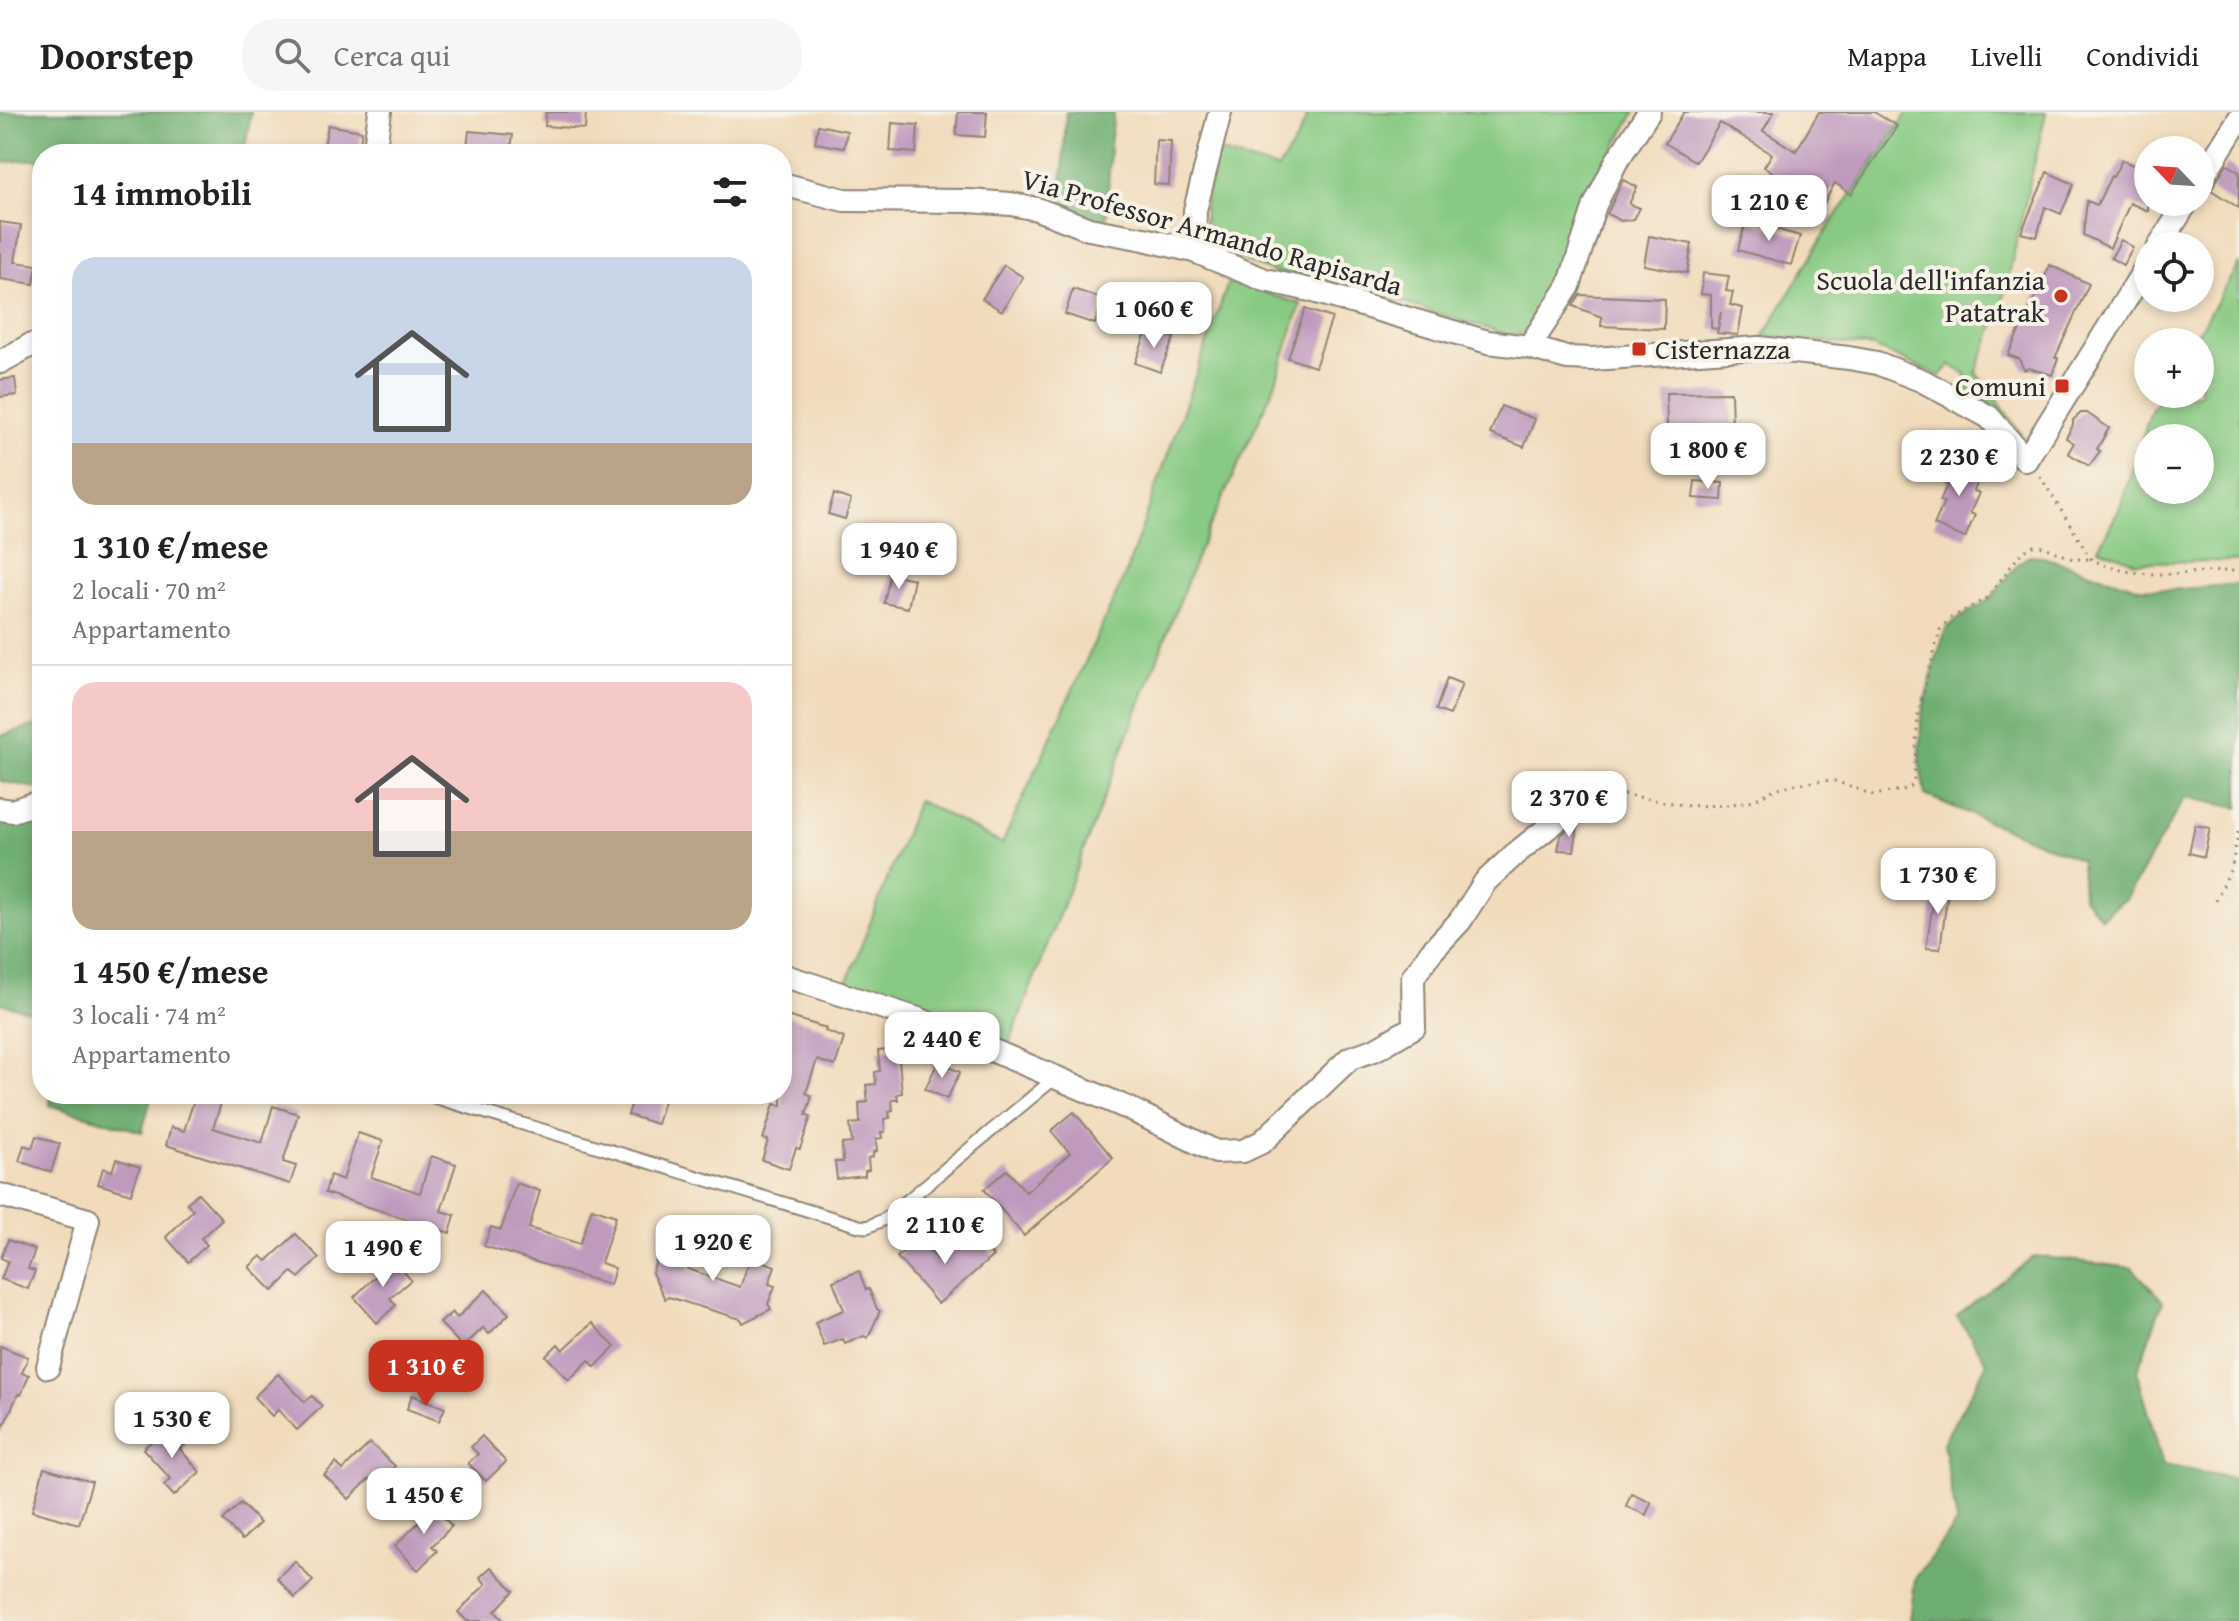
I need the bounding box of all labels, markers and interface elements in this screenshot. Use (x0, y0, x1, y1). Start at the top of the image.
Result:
search box (242, 19, 802, 91)
text: Doorstep (40, 27, 194, 83)
icon: search (270, 33, 314, 77)
text: Cerca qui (334, 33, 450, 77)
text: Mappa (1847, 35, 1927, 76)
text: Livelli (1971, 35, 2042, 76)
text: Condividi (2086, 35, 2199, 76)
north arrow (2134, 136, 2214, 216)
map controls (2134, 136, 2214, 504)
street label: Via Professor Armando Rapisarda (1017, 157, 1408, 306)
text: 14 immobili (72, 168, 252, 217)
icon: filters (708, 170, 752, 214)
pin: 1 210 € (1695, 175, 1843, 243)
text: 1 210 € (1730, 181, 1808, 220)
button: locate (2134, 232, 2214, 312)
place label: Scuola dell'infanzia Patatrak (1816, 259, 2046, 332)
pin: 1 060 € (1080, 282, 1228, 350)
marker: Scuola dell'infanzia Patatrak (2052, 287, 2070, 305)
text: 1 060 € (1115, 288, 1193, 327)
icon: home (340, 309, 484, 453)
place label: Cisternazza (1655, 328, 1791, 369)
button: + (2134, 328, 2214, 408)
marker: Cisternazza (1630, 340, 1648, 358)
place label: Comuni (1955, 365, 2046, 406)
marker: Comuni (2053, 377, 2071, 395)
pin: 1 800 € (1634, 423, 1782, 491)
button: − (2134, 424, 2214, 504)
text: 1 800 € (1669, 429, 1747, 468)
pin: 2 230 € (1885, 430, 2033, 498)
text: 2 230 € (1920, 436, 1998, 475)
text: 1 310 €/mese (72, 521, 268, 570)
pin: 1 940 € (825, 523, 973, 591)
text: 1 940 € (860, 529, 938, 568)
text: 2 locali · 70 m² (72, 570, 226, 609)
text: Appartamento (72, 609, 231, 648)
icon: home (340, 734, 484, 878)
pin: 2 370 € (1495, 771, 1643, 839)
text: 2 370 € (1530, 777, 1608, 816)
pin: 1 730 € (1864, 848, 2012, 916)
text: 1 730 € (1899, 854, 1977, 893)
text: 1 450 €/mese (72, 946, 268, 995)
text: 3 locali · 74 m² (72, 995, 226, 1034)
pin: 2 440 € (868, 1012, 1016, 1080)
text: 2 440 € (903, 1018, 981, 1057)
text: Appartamento (72, 1034, 231, 1073)
pin: 2 110 € (871, 1198, 1019, 1266)
text: 2 110 € (906, 1204, 984, 1243)
pin: 1 920 € (639, 1215, 787, 1283)
pin: 1 490 € (309, 1221, 457, 1289)
text: 1 920 € (674, 1221, 752, 1260)
text: 1 490 € (344, 1227, 422, 1266)
pin: 1 310 € (352, 1340, 500, 1408)
text: 1 310 € (387, 1346, 465, 1385)
pin: 1 530 € (98, 1392, 246, 1460)
text: 1 530 € (133, 1398, 211, 1437)
pin: 1 450 € (350, 1468, 498, 1536)
text: 1 450 € (385, 1474, 463, 1513)

